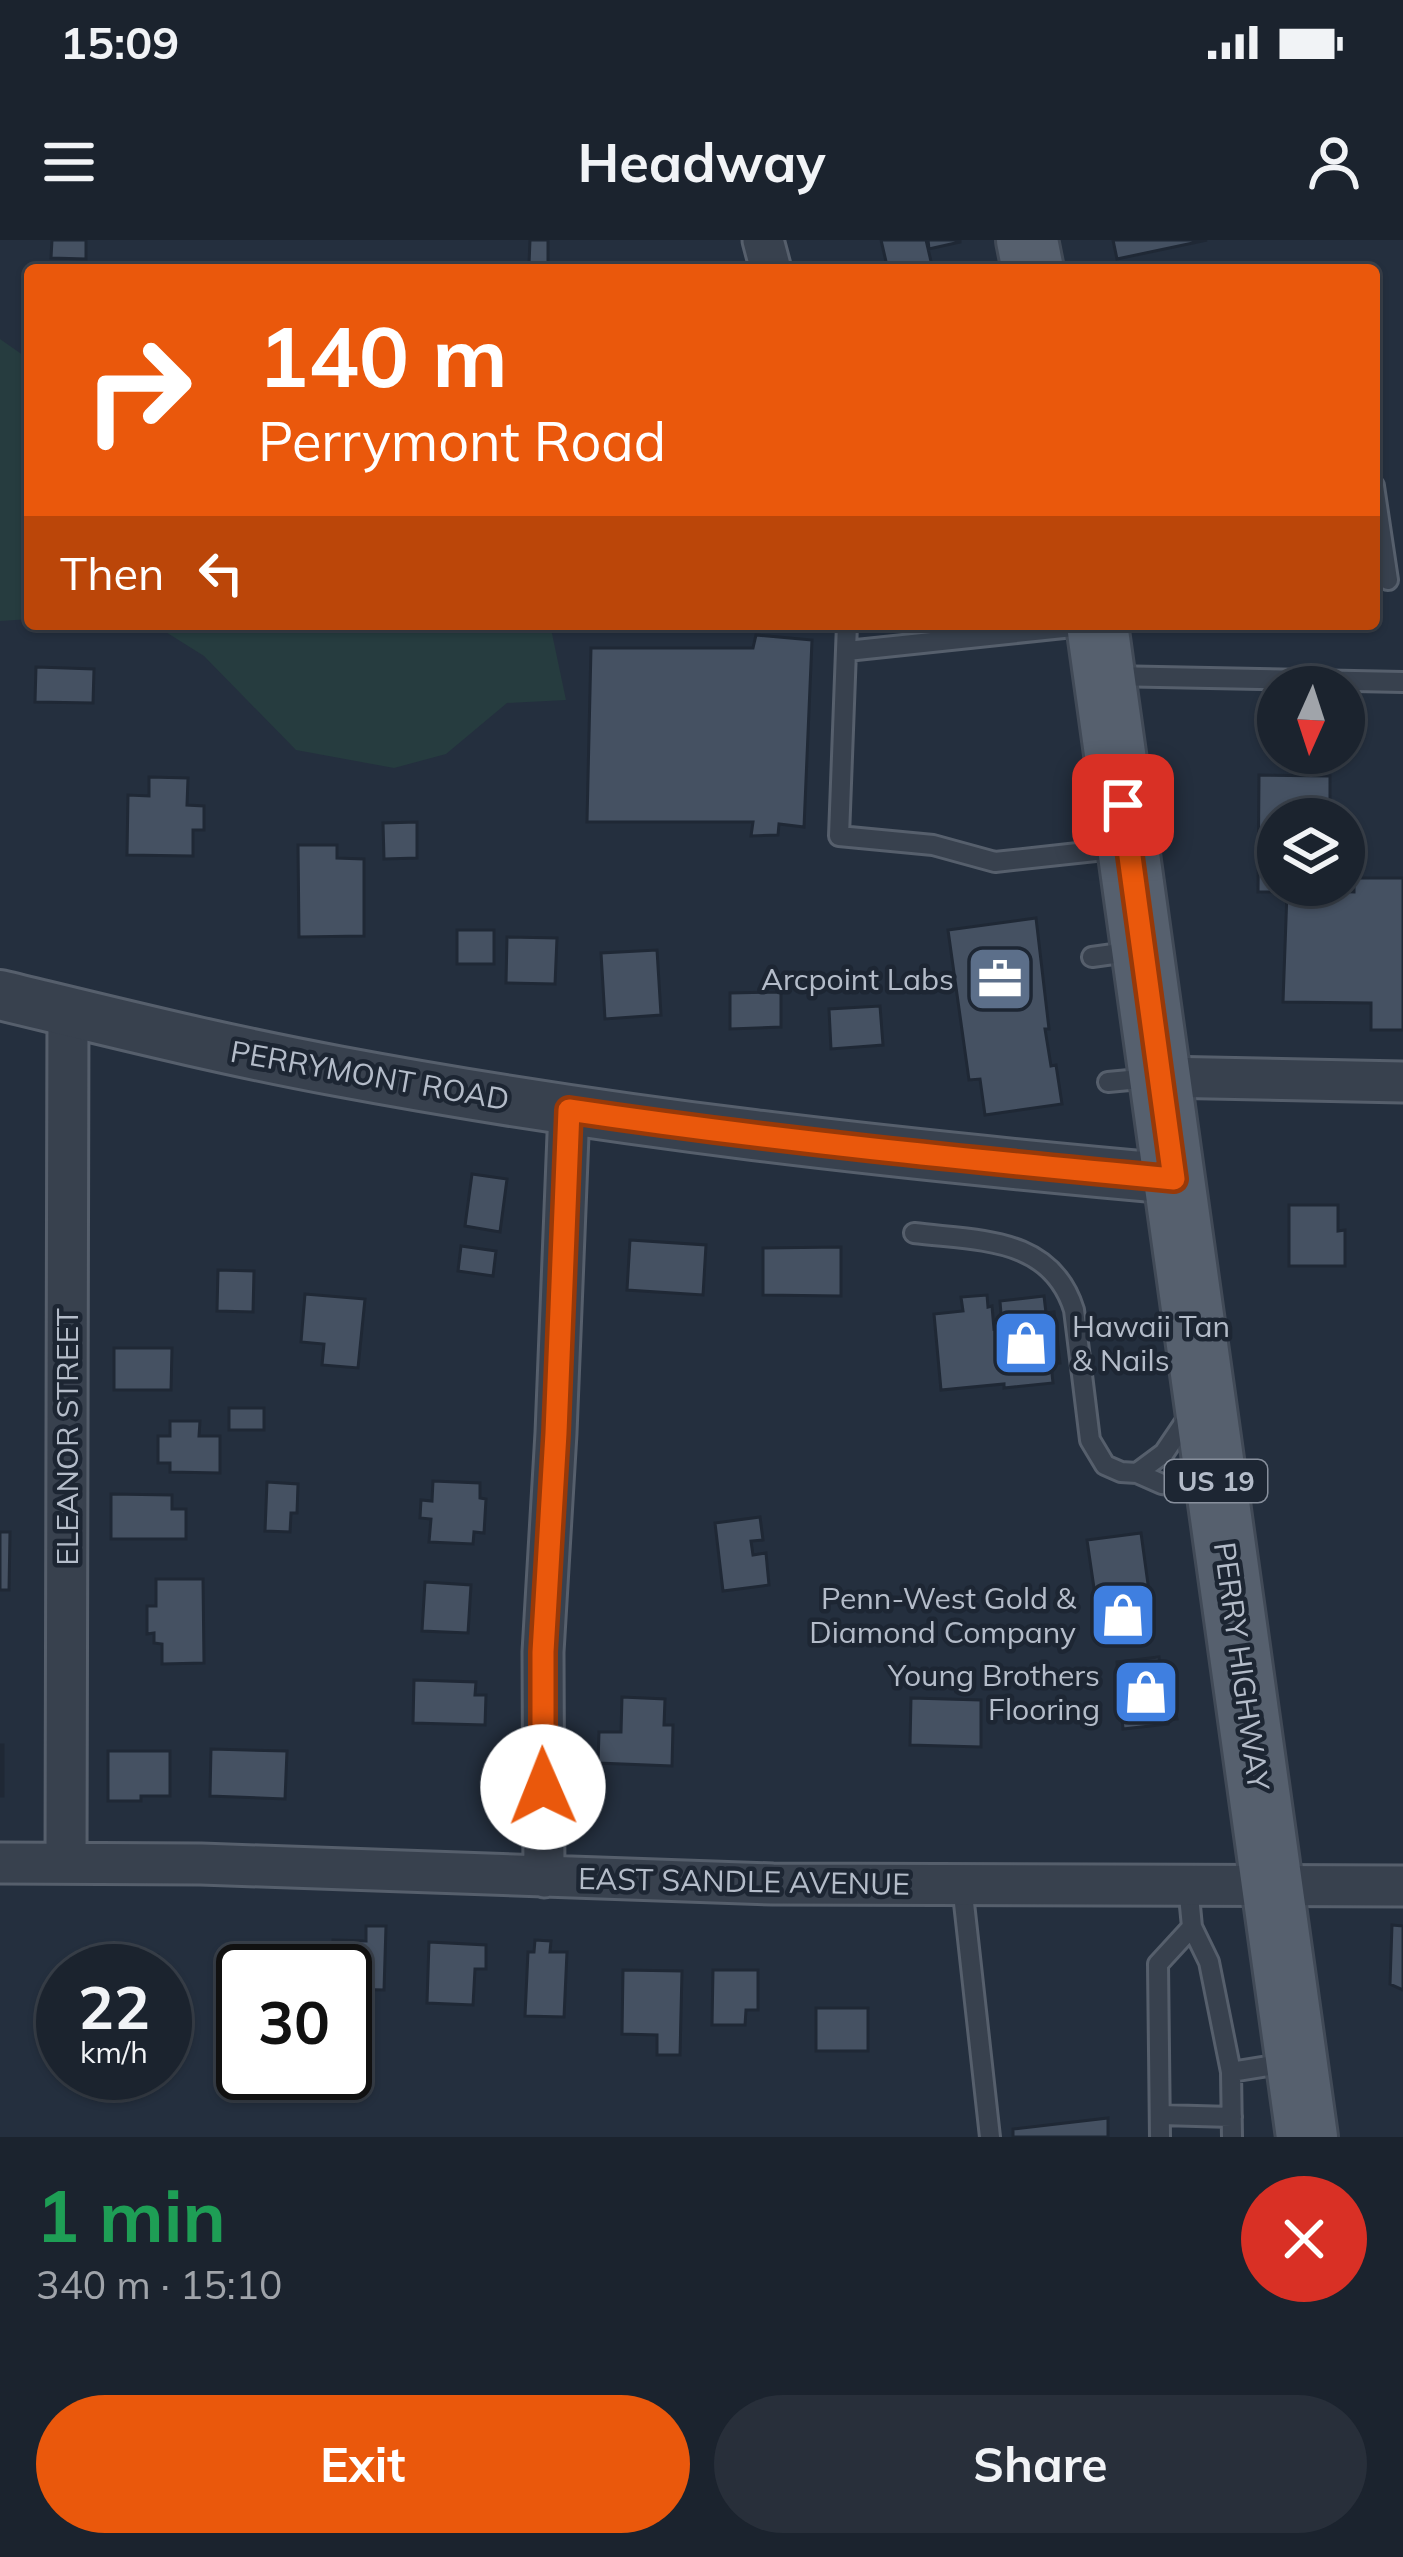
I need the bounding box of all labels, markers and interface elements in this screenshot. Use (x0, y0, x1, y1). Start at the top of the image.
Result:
text: 15:09 (60, 14, 179, 70)
text: Headway (577, 128, 826, 196)
icon: menu (36, 129, 102, 195)
icon: person (1301, 129, 1367, 195)
text: 140 m (258, 303, 508, 408)
icon: right (60, 312, 216, 468)
text: Perrymont Road (258, 407, 666, 475)
icon: left (188, 540, 254, 606)
text: Then (60, 545, 164, 601)
north arrow (1257, 666, 1365, 774)
map controls (1257, 666, 1365, 906)
pin (1072, 754, 1174, 856)
icon: arrive (1090, 772, 1156, 838)
button: layers (1257, 798, 1365, 906)
office icon: Arcpoint Labs (965, 944, 1035, 1014)
place label: Arcpoint Labs (761, 960, 954, 998)
street label: PERRYMONT ROAD (228, 1032, 512, 1118)
place label: Hawaii Tan & Nails (1072, 1307, 1230, 1379)
street label: ELEANOR STREET (48, 1308, 86, 1566)
shop icon: Hawaii Tan & Nails (991, 1308, 1061, 1378)
road number: US 19 (1165, 1460, 1267, 1502)
street label: PERRY HIGHWAY (1206, 1539, 1278, 1793)
place label: Penn-West Gold & Diamond Company (809, 1579, 1077, 1651)
shop icon: Penn-West Gold & Diamond Company (1088, 1580, 1158, 1650)
place label: Young Brothers Flooring (887, 1656, 1100, 1728)
shop icon: Young Brothers Flooring (1111, 1657, 1181, 1727)
position arrow (480, 1724, 606, 1850)
street label: EAST SANDLE AVENUE (578, 1859, 910, 1903)
speed limit sign: 30 (216, 1944, 372, 2100)
text: 22 (78, 1969, 150, 2044)
text: km/h (80, 2033, 148, 2071)
text: 1 min (36, 2170, 226, 2260)
button: close (1241, 2176, 1367, 2302)
text: 340 m · 15:10 (36, 2260, 282, 2309)
button: Exit (36, 2395, 690, 2533)
button: Share (714, 2395, 1367, 2533)

